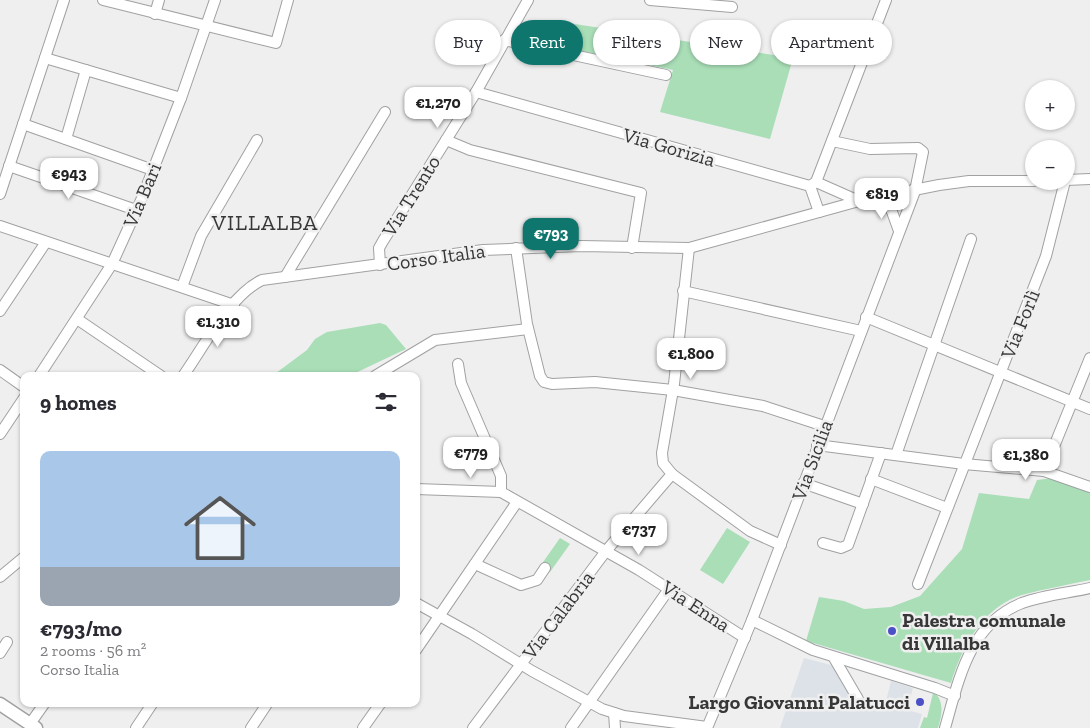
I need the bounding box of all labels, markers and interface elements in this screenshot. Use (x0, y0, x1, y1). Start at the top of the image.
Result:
chip: Buy (435, 20, 501, 65)
chip: Rent (511, 20, 583, 65)
chip: Filters (593, 20, 680, 65)
chip: New (690, 20, 761, 65)
chip: Apartment (771, 20, 892, 65)
map controls (1025, 80, 1075, 190)
button: + (1025, 80, 1075, 130)
pin: €1,270 (397, 86, 479, 129)
text: €1,270 (415, 93, 461, 112)
street label: Via Gorizia (619, 122, 718, 172)
button: − (1025, 140, 1075, 190)
street label: Via Trento (376, 151, 445, 242)
pin: €943 (39, 158, 99, 200)
street label: Via Bari (117, 159, 167, 232)
text: €943 (51, 164, 87, 183)
pin: €819 (852, 178, 912, 220)
text: €819 (865, 184, 899, 203)
district label: VILLALBA (211, 209, 318, 236)
pin: €793 (521, 218, 581, 260)
text: €793 (534, 224, 568, 243)
street label: Corso Italia (385, 238, 487, 276)
street label: Via Forlì (995, 285, 1045, 363)
pin: €1,310 (177, 306, 259, 348)
text: €1,310 (196, 312, 240, 331)
pin: €1,800 (650, 338, 732, 380)
text: €1,800 (668, 344, 714, 363)
icon: filters (372, 388, 400, 416)
text: 9 homes (40, 390, 117, 415)
street label: Via Sicilia (786, 416, 838, 505)
pin: €779 (441, 436, 501, 479)
pin: €1,380 (985, 438, 1067, 481)
text: €779 (454, 443, 488, 462)
text: €1,380 (1003, 445, 1049, 464)
icon: home (175, 483, 265, 573)
pin: €737 (609, 514, 669, 556)
text: €737 (622, 520, 656, 539)
street label: Via Calabria (516, 566, 599, 665)
street label: Via Enna (656, 575, 735, 637)
place label: Palestra comunale di Villalba (902, 608, 1066, 655)
text: €793/mo (40, 616, 122, 641)
marker: Palestra comunale di Villalba (886, 625, 898, 637)
text: 2 rooms · 56 m² (40, 641, 146, 660)
text: Corso Italia (40, 660, 119, 679)
place label: Largo Giovanni Palatucci (688, 690, 910, 714)
marker: Largo Giovanni Palatucci (914, 696, 926, 708)

